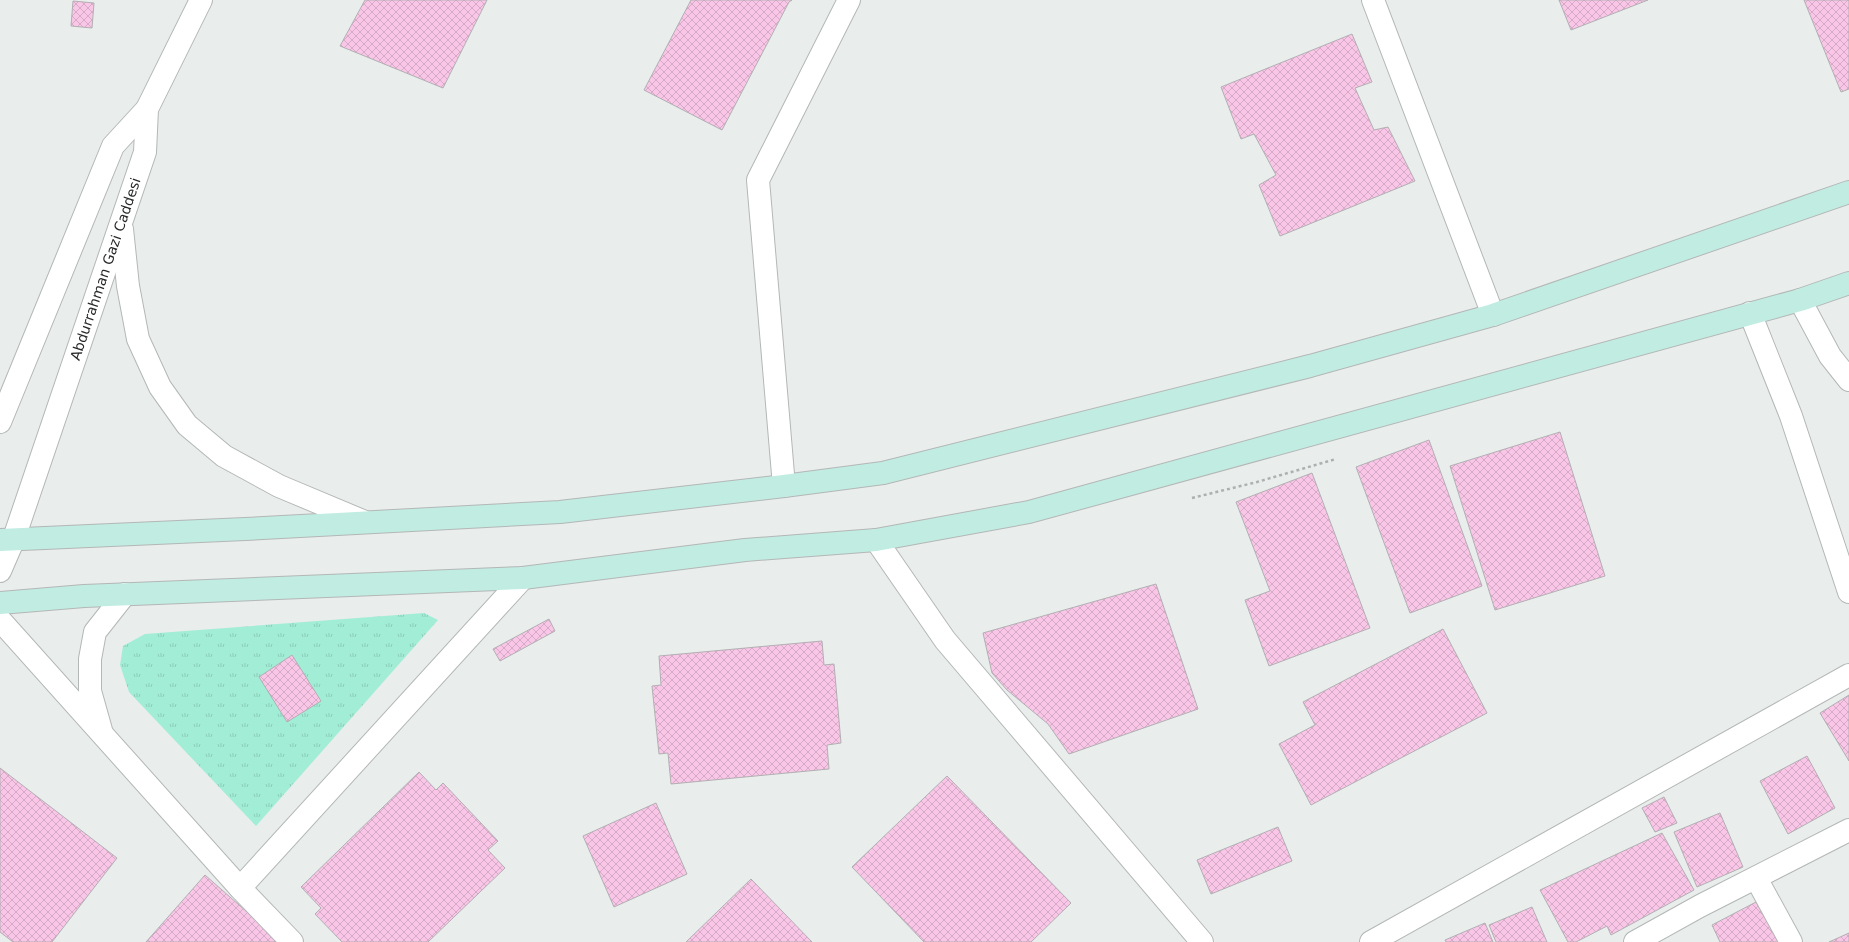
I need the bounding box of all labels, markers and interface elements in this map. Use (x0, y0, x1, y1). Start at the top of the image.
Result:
street label: Abdurrahman Gazi Caddesi (67, 176, 144, 362)

